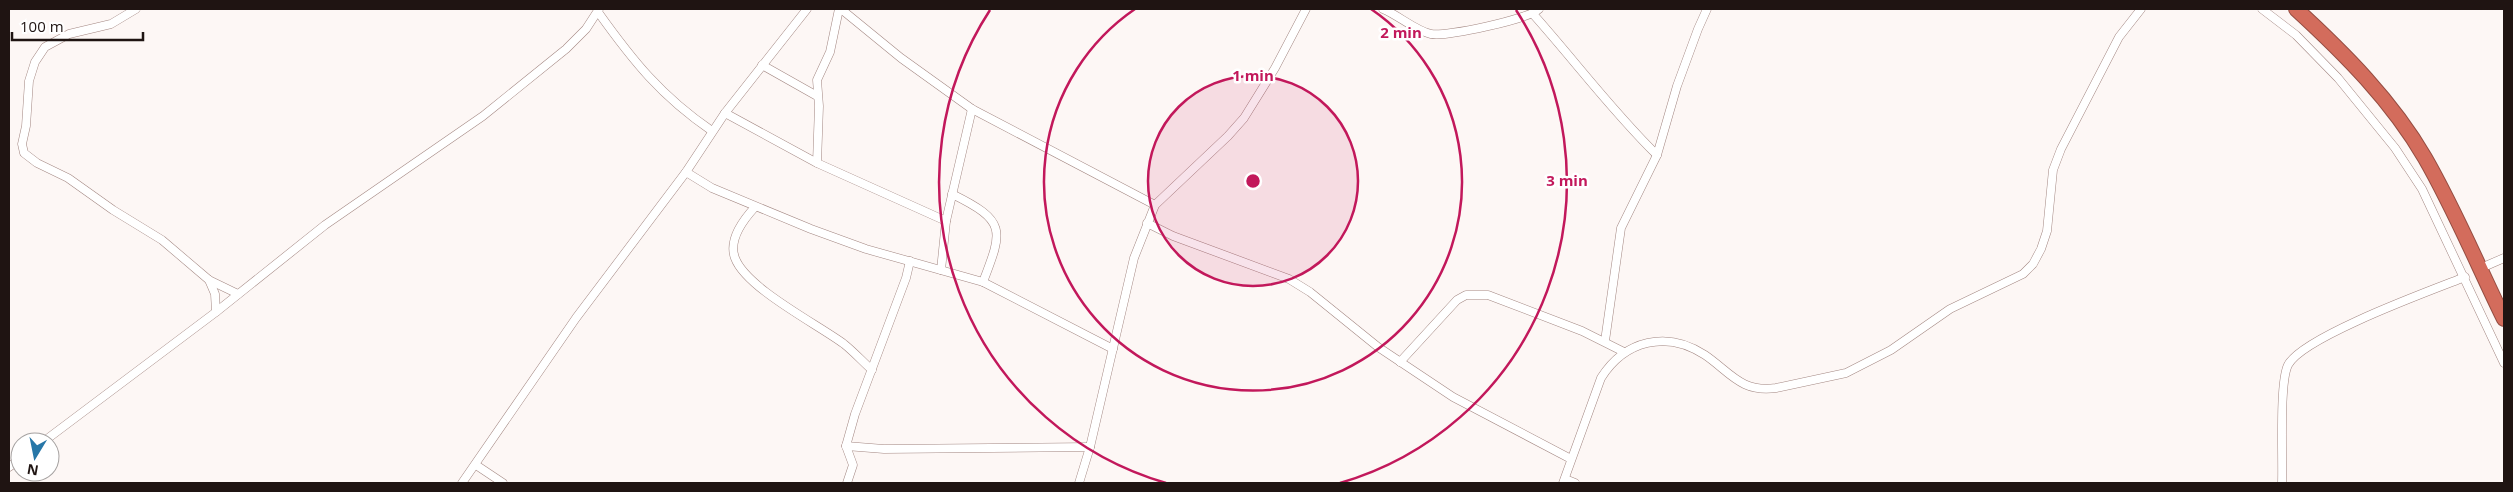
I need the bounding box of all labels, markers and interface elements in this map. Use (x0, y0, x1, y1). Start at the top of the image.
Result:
scale bar (12, 10, 144, 42)
text: 100 m (20, 16, 64, 36)
text: 2 min (1380, 22, 1422, 42)
text: 1 min (1232, 65, 1274, 85)
text: 3 min (1546, 170, 1588, 190)
centre of rings (1244, 172, 1262, 190)
north arrow (10, 432, 60, 482)
text: N (25, 460, 40, 481)

